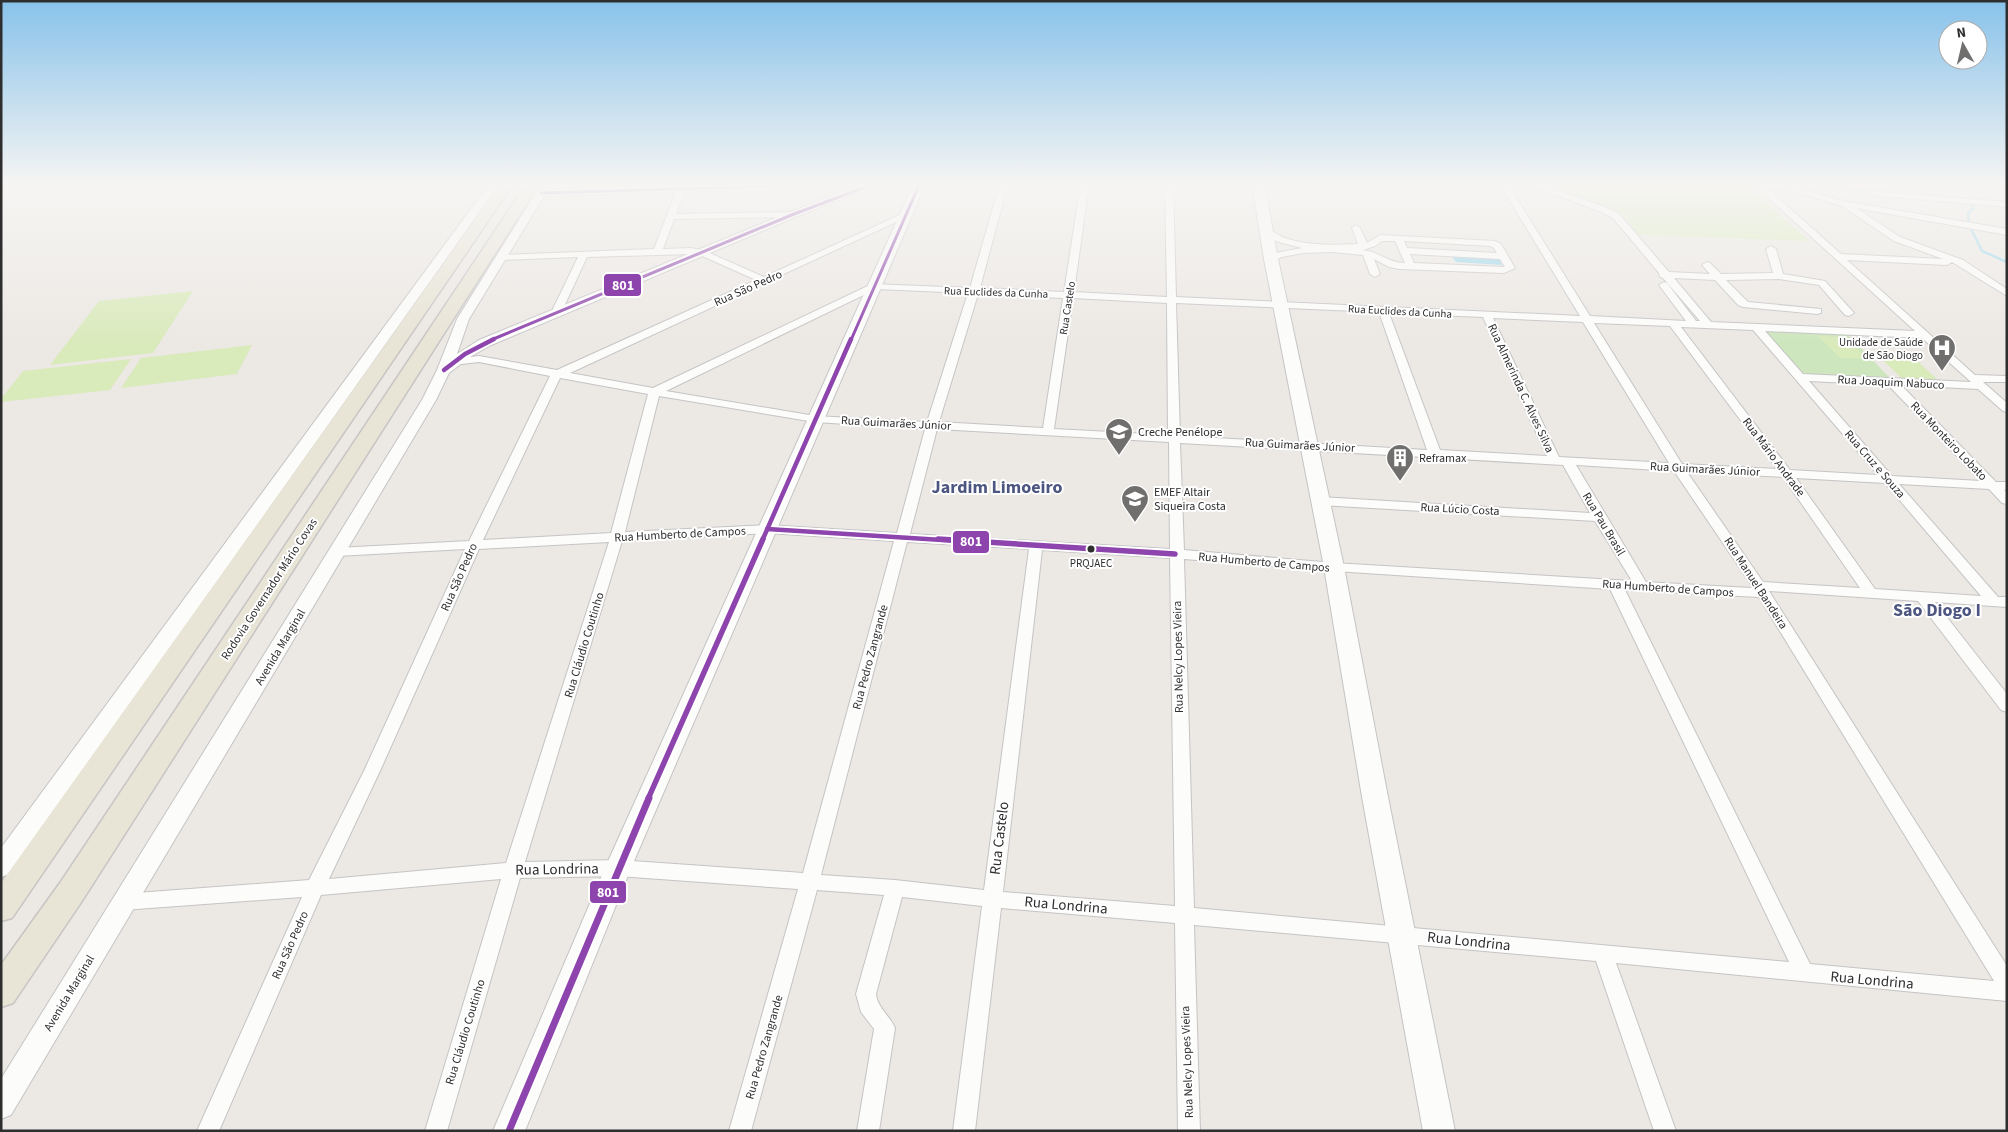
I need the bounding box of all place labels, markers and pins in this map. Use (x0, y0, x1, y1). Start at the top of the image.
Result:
hospital icon: Unidade de Saúde de São Diogo (1927, 333, 1957, 372)
place label: Unidade de Saúde de São Diogo (1839, 335, 1924, 363)
school or university icon: Creche Penélope (1104, 417, 1134, 456)
place label: Creche Penélope (1138, 424, 1222, 441)
building icon: Reframax (1385, 443, 1415, 482)
place label: Reframax (1419, 450, 1467, 467)
school or university icon: EMEF Altair Siqueira Costa (1120, 484, 1150, 523)
place label: EMEF Altair Siqueira Costa (1154, 484, 1226, 515)
marker: PRQJAEC (1086, 544, 1096, 554)
place label: PRQJAEC (1070, 556, 1112, 571)

